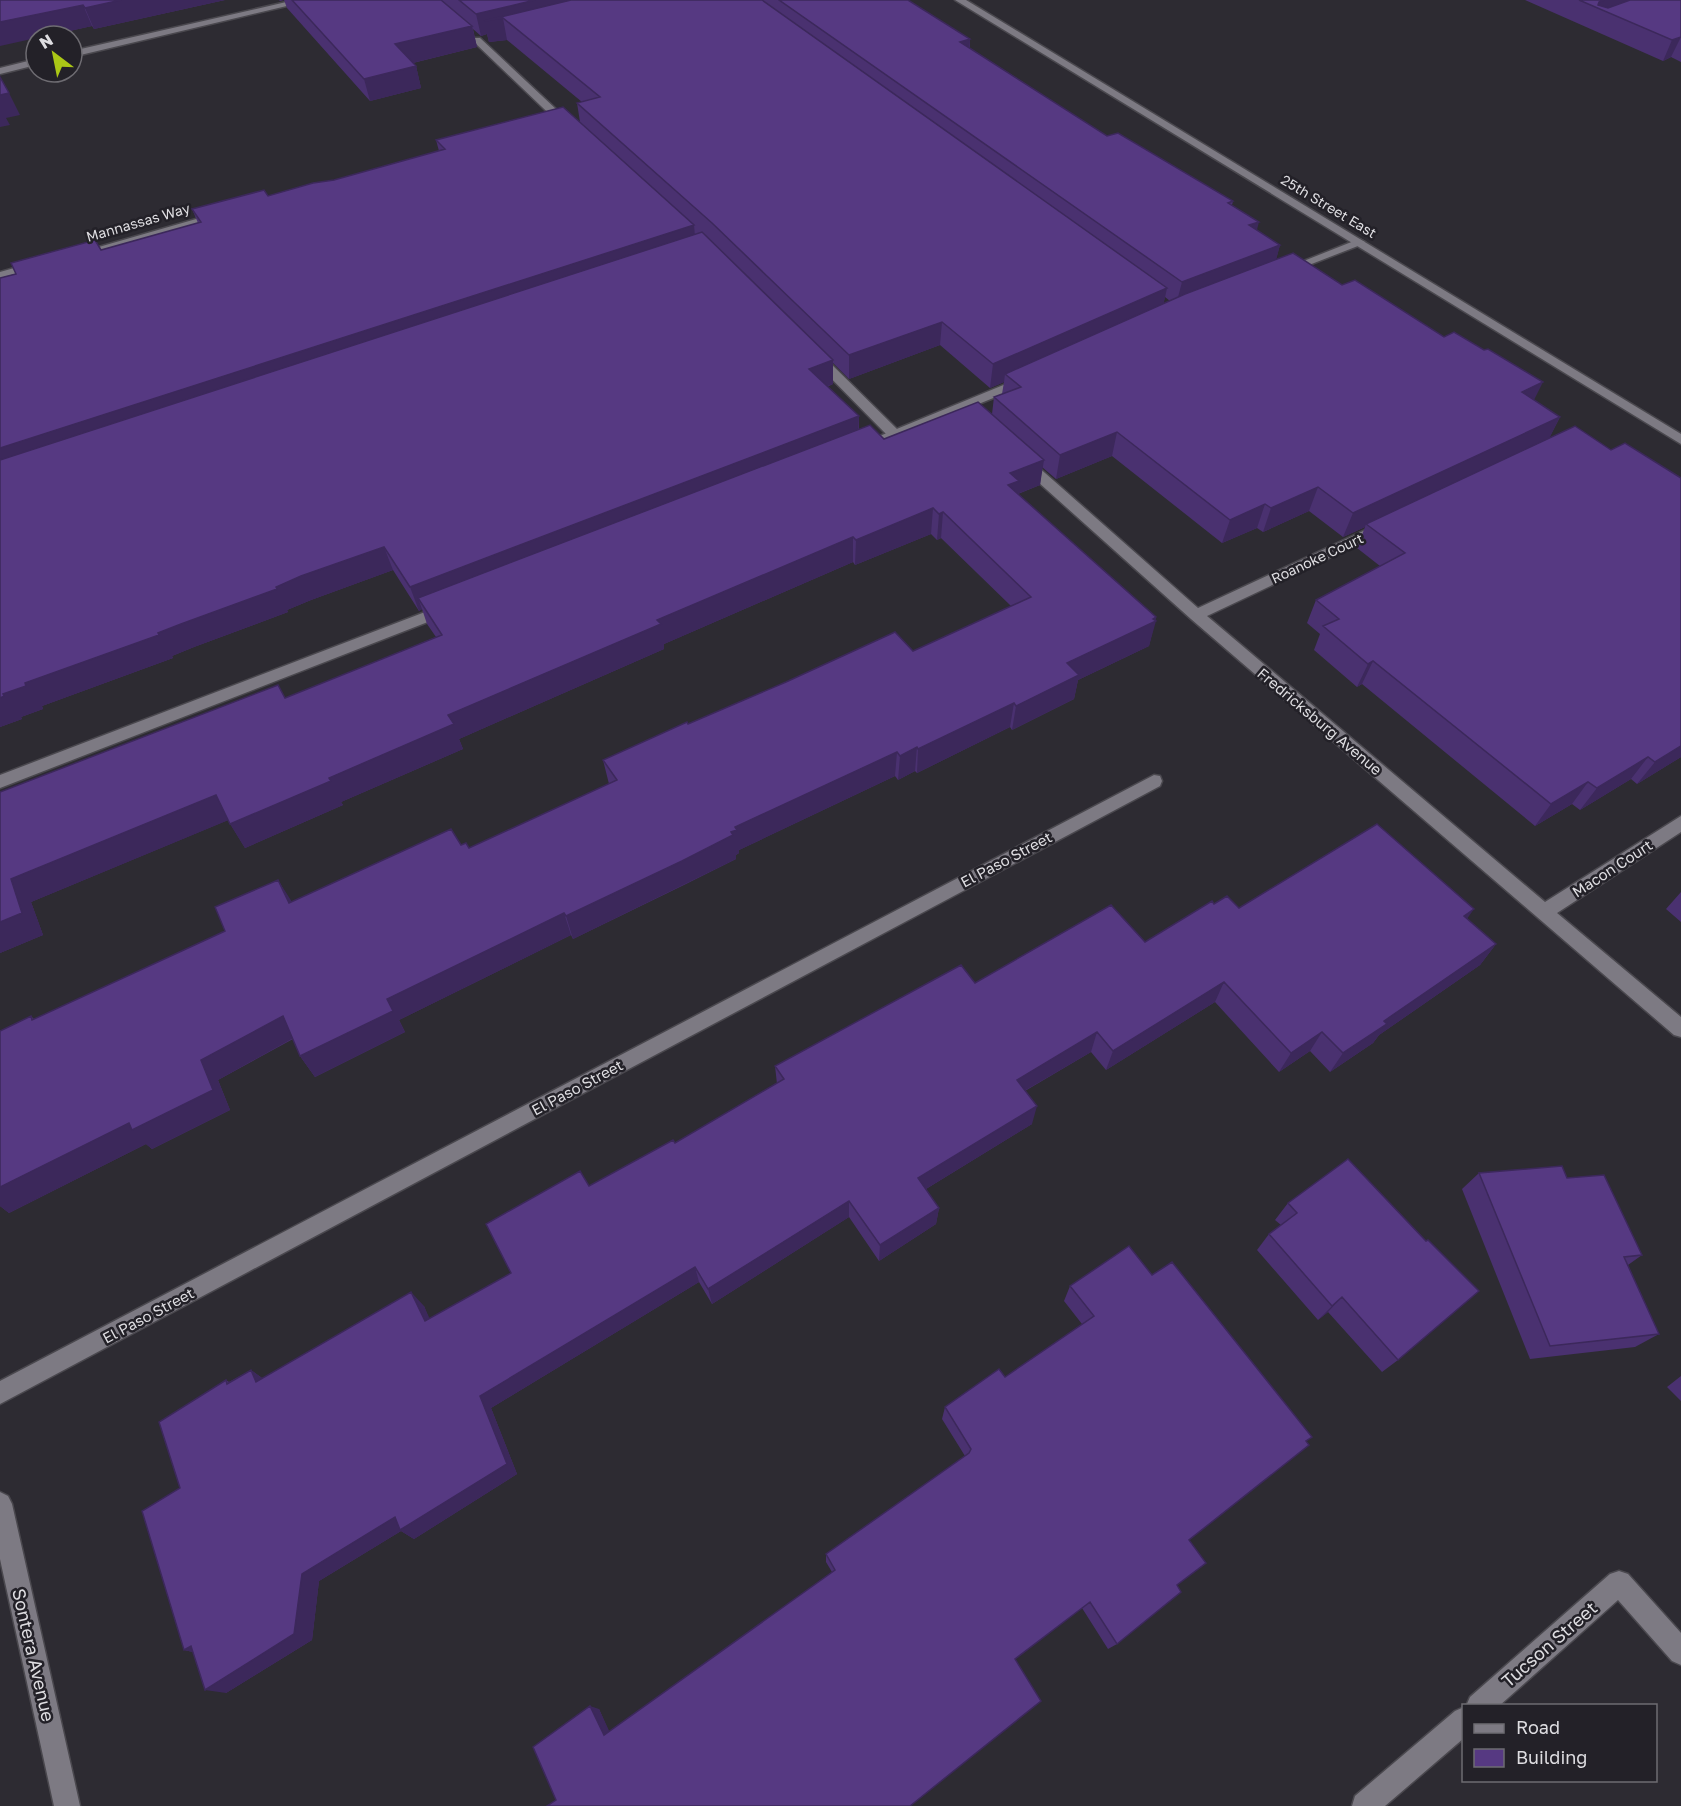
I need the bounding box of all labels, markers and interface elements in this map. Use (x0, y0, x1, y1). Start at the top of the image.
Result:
north arrow (24, 24, 84, 84)
text: N (36, 30, 57, 53)
street label: 25th Street East (1278, 171, 1380, 241)
street label: Mannassas Way (84, 199, 192, 245)
street label: Roanoke Court (1268, 529, 1366, 587)
street label: Fredricksburg Avenue (1254, 664, 1386, 779)
street label: El Paso Street (957, 827, 1055, 891)
street label: Macon Court (1569, 835, 1655, 901)
street label: El Paso Street (528, 1055, 626, 1119)
street label: El Paso Street (99, 1283, 197, 1347)
street label: Sontera Avenue (8, 1586, 60, 1724)
street label: Tucson Street (1497, 1597, 1601, 1691)
legend (1462, 1704, 1657, 1782)
text: Road (1516, 1716, 1560, 1738)
text: Building (1516, 1746, 1587, 1768)

